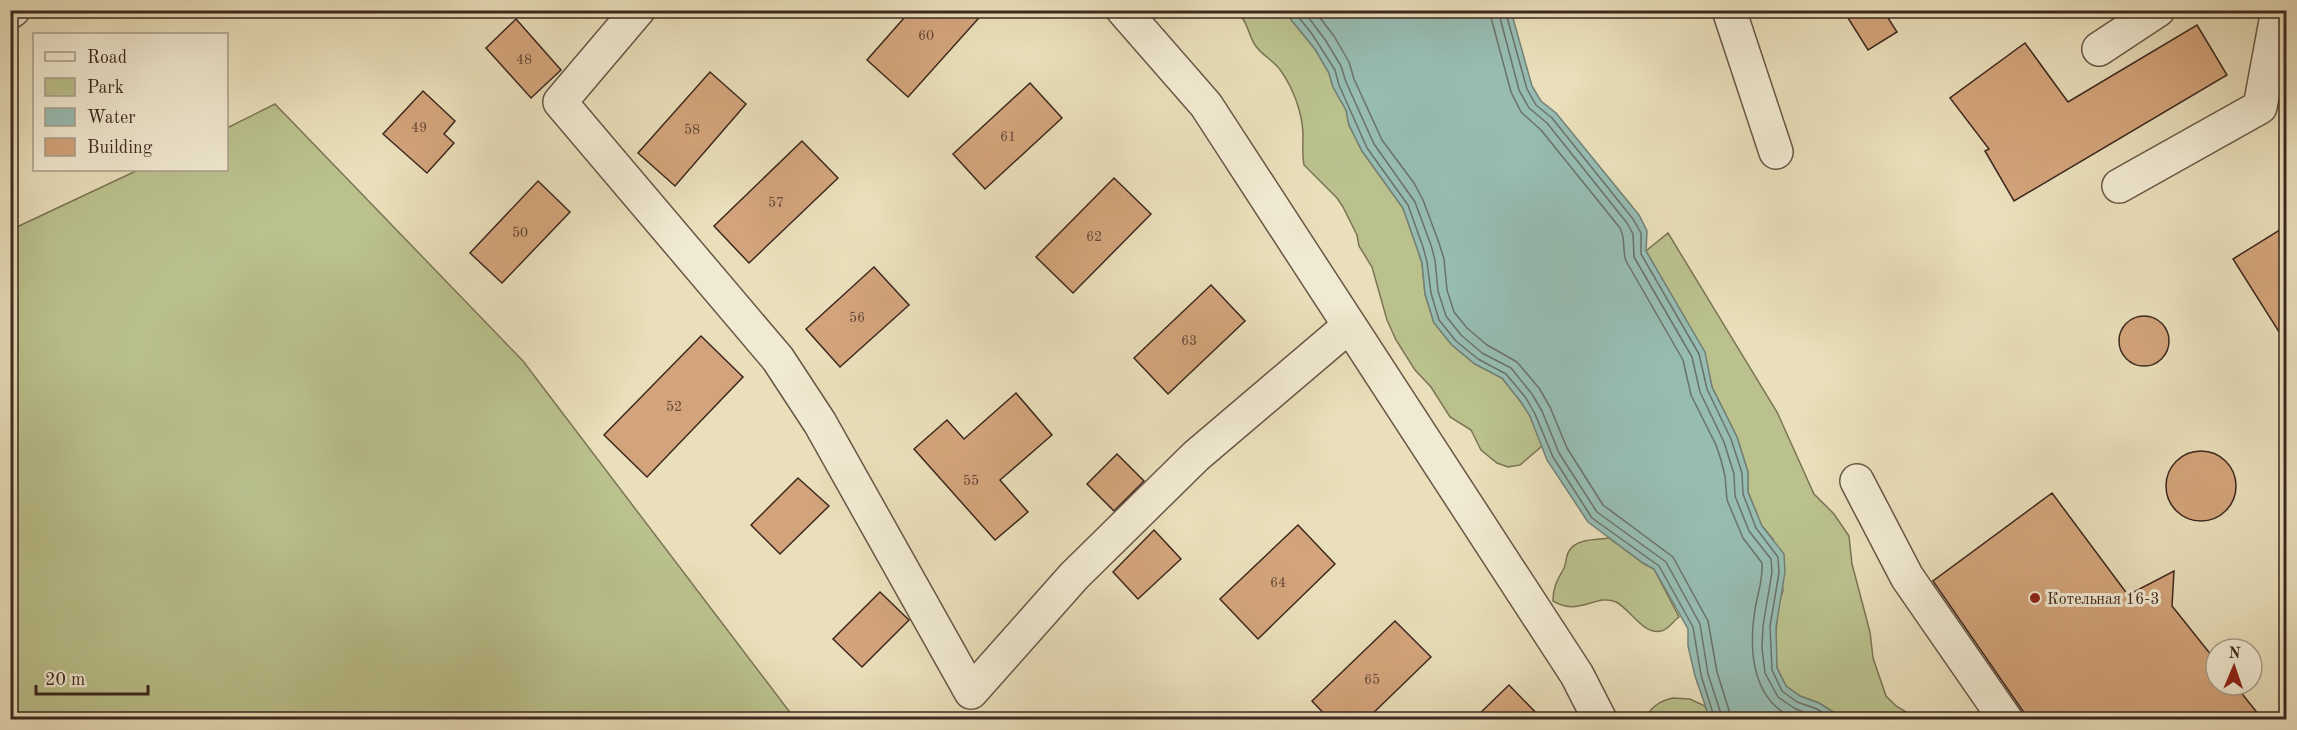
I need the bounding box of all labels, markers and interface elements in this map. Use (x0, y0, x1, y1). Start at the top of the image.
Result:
house number: 60 (918, 29, 934, 43)
legend (33, 33, 228, 171)
text: Road (87, 49, 127, 67)
house number: 48 (516, 53, 532, 67)
text: Park (87, 79, 124, 97)
text: Water (87, 109, 136, 127)
house number: 49 (411, 121, 427, 135)
house number: 58 (684, 123, 700, 137)
house number: 61 (1000, 130, 1016, 144)
text: Building (87, 139, 153, 157)
house number: 57 (768, 196, 784, 210)
house number: 50 (512, 226, 528, 240)
house number: 62 (1086, 230, 1102, 244)
house number: 56 (849, 311, 865, 325)
house number: 63 (1181, 334, 1197, 348)
house number: 52 (666, 400, 682, 414)
house number: 55 (963, 474, 979, 488)
house number: 64 (1270, 576, 1286, 590)
marker: Котельная 16-3 (2028, 591, 2042, 605)
place label: Котельная 16-3 (2047, 592, 2159, 608)
north arrow (2204, 637, 2264, 697)
text: N (2228, 646, 2242, 662)
scale bar (36, 658, 148, 696)
text: 20 m (45, 671, 85, 689)
house number: 65 (1364, 673, 1380, 687)

